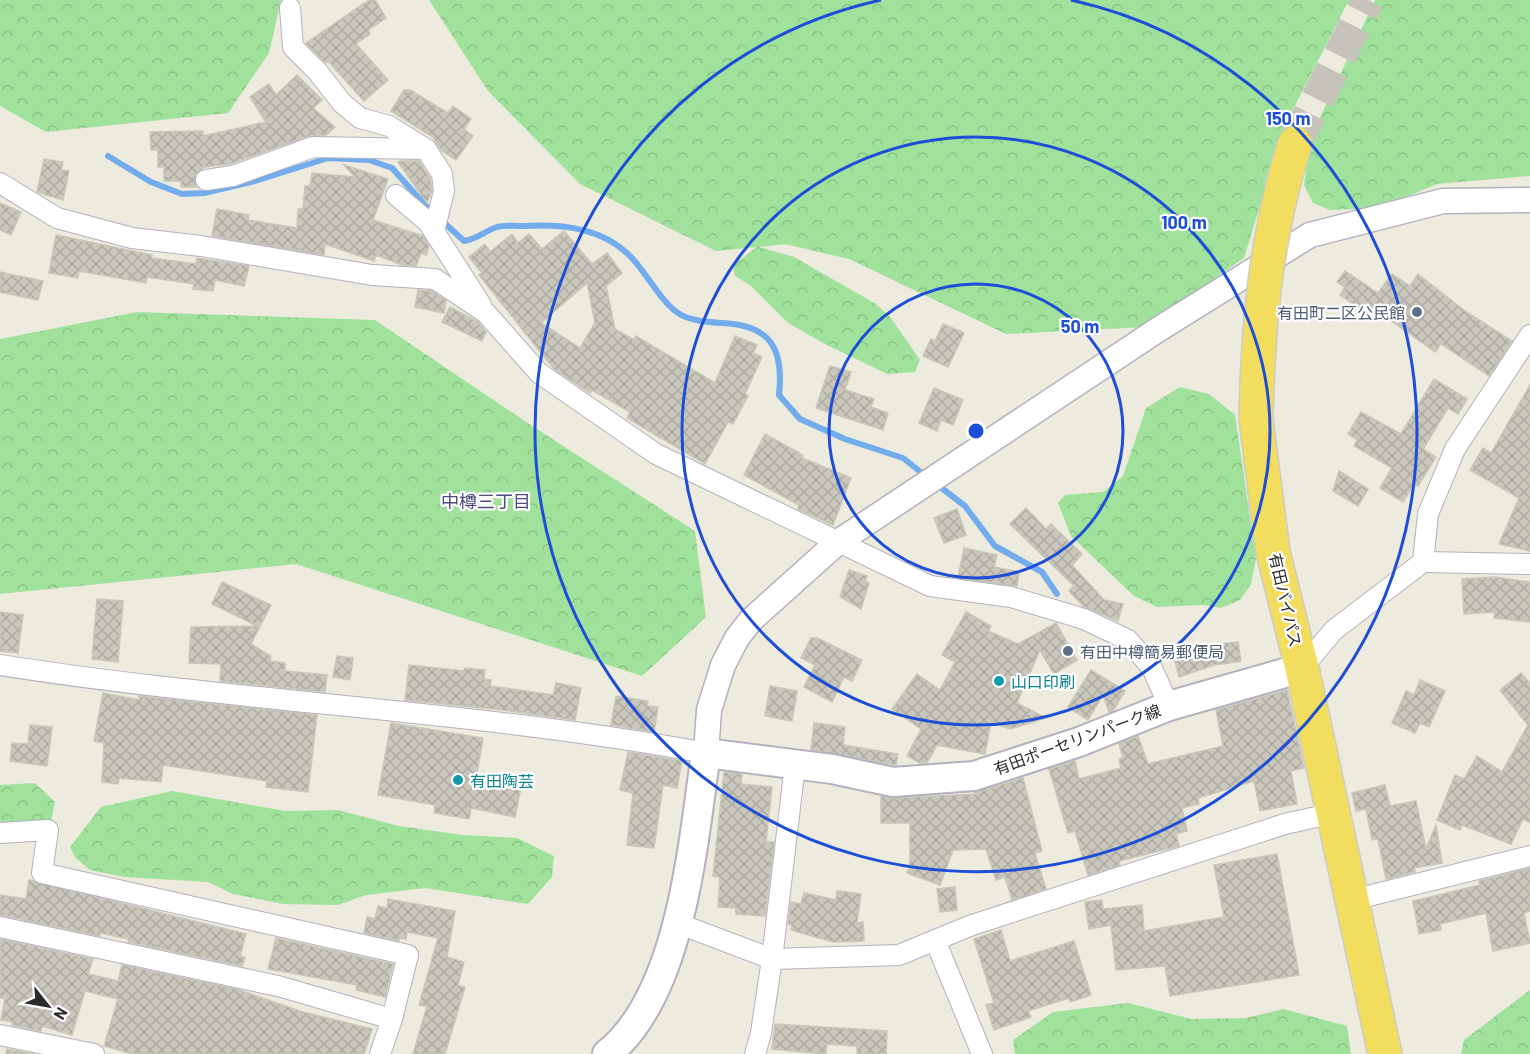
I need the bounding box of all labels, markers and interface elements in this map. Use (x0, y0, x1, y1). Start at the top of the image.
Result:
text: 150 m (1266, 107, 1310, 129)
text: 100 m (1161, 211, 1207, 233)
place label: 有田町二区公民館 (1277, 303, 1405, 322)
marker: 有田町二区公民館 (1410, 305, 1424, 319)
text: 50 m (1061, 315, 1099, 337)
centre of rings (966, 421, 986, 441)
district label: 中樽三丁目 (441, 490, 531, 512)
street label: 有田バイパス (1266, 551, 1306, 649)
place label: 有田中樽簡易郵便局 (1080, 642, 1224, 661)
marker: 有田中樽簡易郵便局 (1061, 644, 1075, 658)
place label: 山口印刷 (1011, 672, 1075, 691)
marker: 山口印刷 (992, 674, 1006, 688)
street label: 有田ポーセリンパーク線 (991, 700, 1163, 778)
place label: 有田陶芸 (470, 771, 534, 790)
marker: 有田陶芸 (451, 773, 465, 787)
north arrow (18, 976, 78, 1036)
text: N (50, 1005, 72, 1023)

